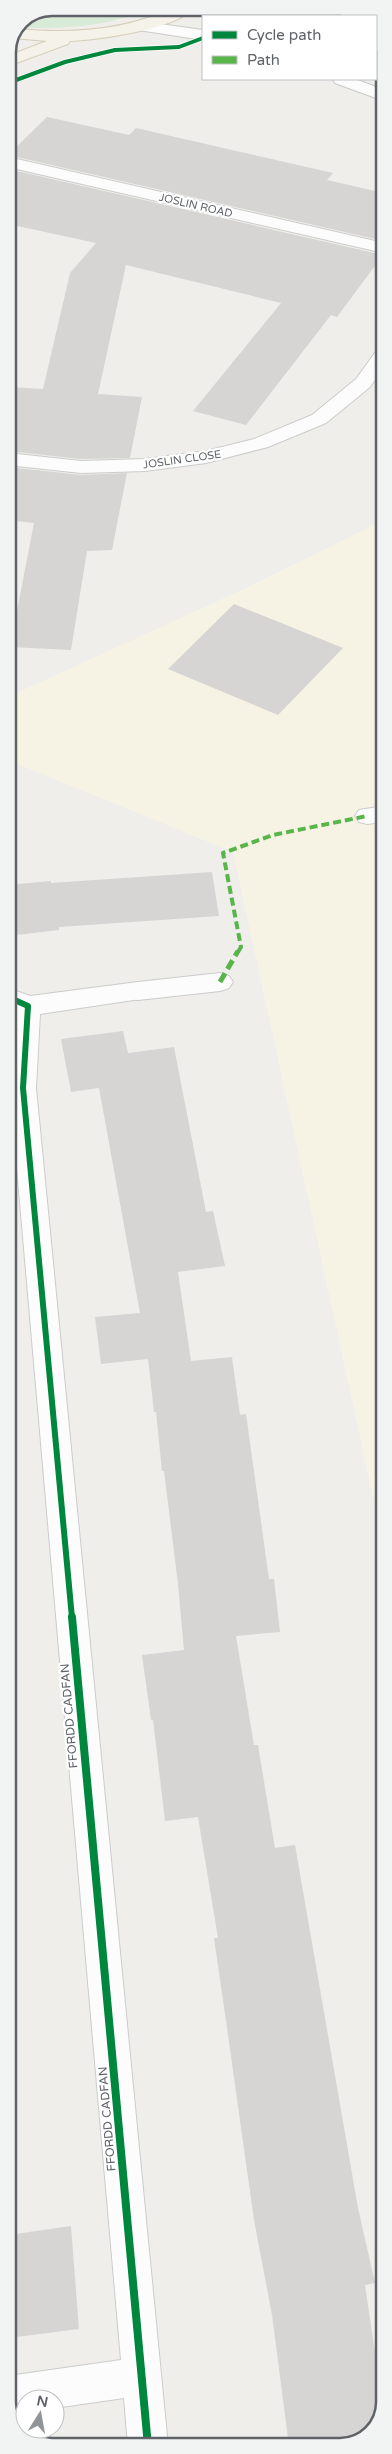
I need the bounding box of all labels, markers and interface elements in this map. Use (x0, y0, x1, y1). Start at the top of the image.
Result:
legend (202, 15, 377, 80)
text: Cycle path (247, 26, 321, 44)
text: Path (247, 51, 280, 69)
street label: JOSLIN ROAD (158, 191, 234, 220)
street label: JOSLIN CLOSE (142, 448, 222, 471)
street label: FFORDD CADFAN (57, 1663, 81, 1769)
street label: FFORDD CADFAN (95, 2066, 119, 2172)
north arrow (15, 2389, 65, 2439)
text: N (35, 2392, 50, 2411)

